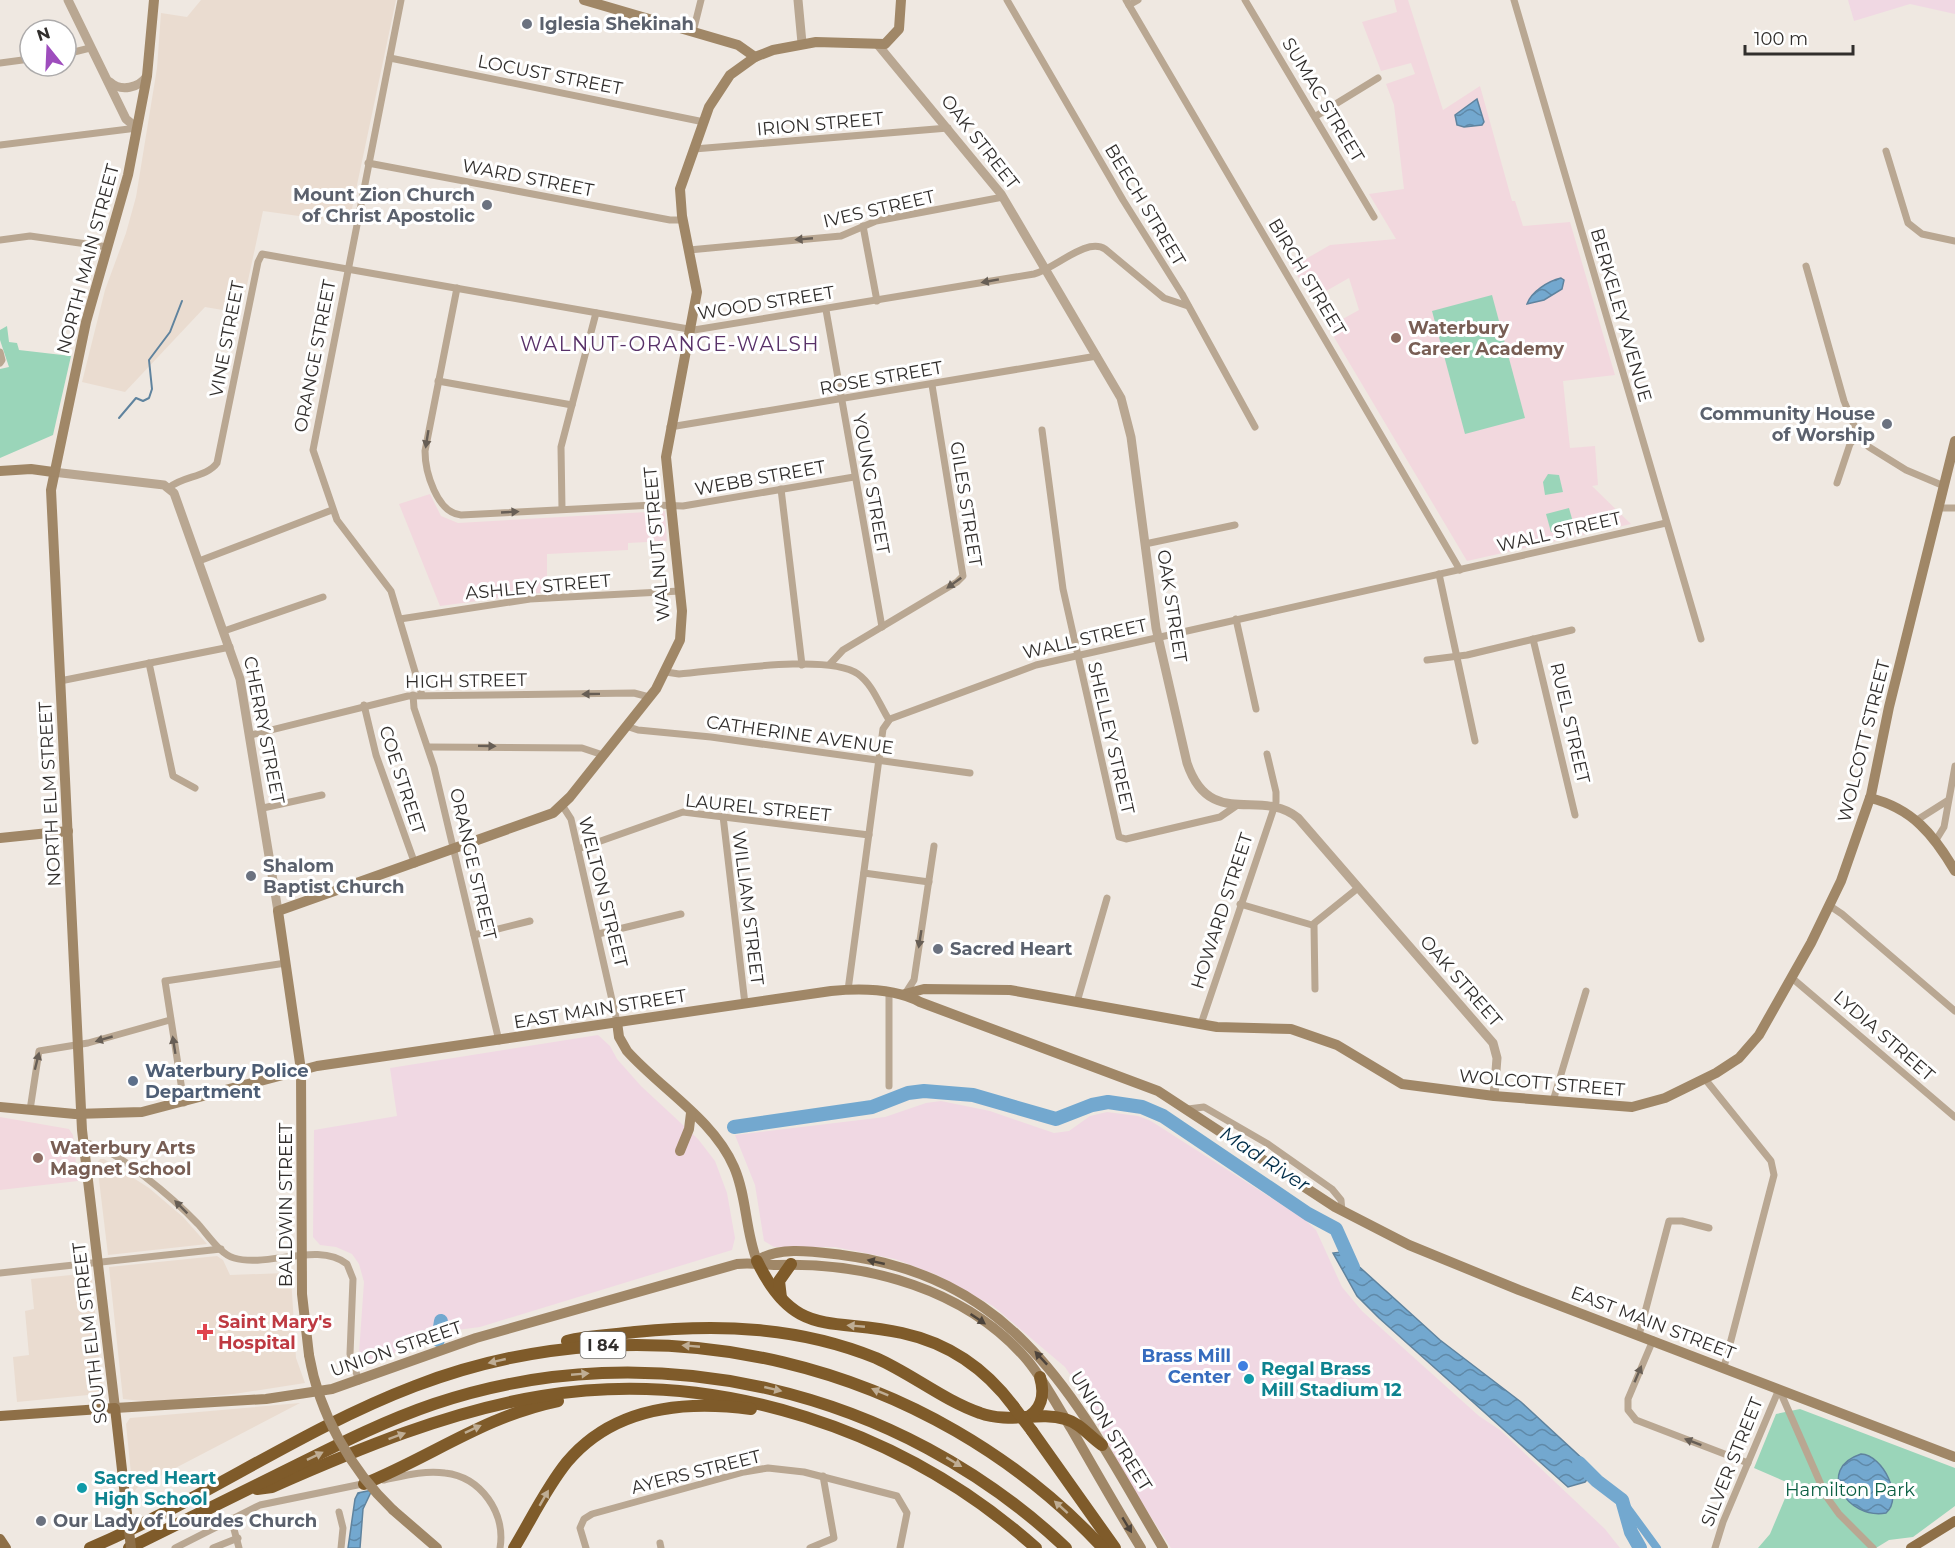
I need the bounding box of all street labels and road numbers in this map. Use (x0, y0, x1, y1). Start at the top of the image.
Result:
street label: SUMAC STREET (1277, 34, 1369, 167)
street label: LOCUST STREET (476, 50, 625, 100)
street label: OAK STREET (936, 90, 1024, 194)
street label: IRION STREET (756, 107, 885, 140)
street label: BEECH STREET (1100, 140, 1190, 271)
street label: WARD STREET (460, 154, 596, 202)
street label: NORTH MAIN STREET (52, 161, 124, 356)
street label: IVES STREET (821, 185, 938, 233)
street label: BIRCH STREET (1263, 214, 1351, 340)
street label: BERKELEY AVENUE (1586, 226, 1656, 404)
street label: ORANGE STREET (289, 277, 341, 434)
street label: VINE STREET (205, 278, 249, 399)
street label: WOOD STREET (696, 281, 837, 325)
street label: ROSE STREET (818, 356, 945, 400)
street label: YOUNG STREET (848, 412, 894, 557)
street label: GILES STREET (945, 440, 987, 569)
street label: WEBB STREET (693, 456, 828, 500)
street label: WALNUT STREET (639, 465, 675, 622)
street label: WALL STREET (1495, 507, 1624, 557)
street label: OAK STREET (1152, 548, 1192, 665)
street label: ASHLEY STREET (464, 570, 612, 604)
street label: WALL STREET (1021, 614, 1150, 664)
street label: CHERRY STREET (239, 654, 289, 806)
street label: WOLCOTT STREET (1833, 657, 1895, 824)
street label: SHELLEY STREET (1083, 660, 1139, 817)
street label: RUEL STREET (1545, 660, 1595, 786)
street label: HIGH STREET (405, 669, 528, 693)
street label: NORTH ELM STREET (34, 700, 66, 887)
street label: CATHERINE AVENUE (705, 711, 895, 759)
street label: COE STREET (374, 723, 430, 838)
street label: ORANGE STREET (445, 786, 501, 943)
street label: LAUREL STREET (684, 789, 833, 827)
street label: WELTON STREET (574, 815, 632, 970)
street label: WILLIAM STREET (728, 830, 768, 987)
street label: HOWARD STREET (1186, 830, 1258, 992)
street label: OAK STREET (1415, 931, 1507, 1032)
street label: EAST MAIN STREET (512, 984, 689, 1034)
street label: LYDIA STREET (1829, 986, 1940, 1086)
street label: WOLCOTT STREET (1458, 1065, 1626, 1101)
street label: BALDWIN STREET (275, 1122, 297, 1287)
street label: SOUTH ELM STREET (68, 1240, 112, 1425)
street label: EAST MAIN STREET (1568, 1281, 1739, 1365)
street label: UNION STREET (327, 1316, 465, 1382)
road number: I 84 (580, 1332, 626, 1358)
street label: UNION STREET (1065, 1367, 1157, 1496)
street label: SILVER STREET (1696, 1394, 1768, 1530)
street label: AYERS STREET (629, 1445, 764, 1499)

